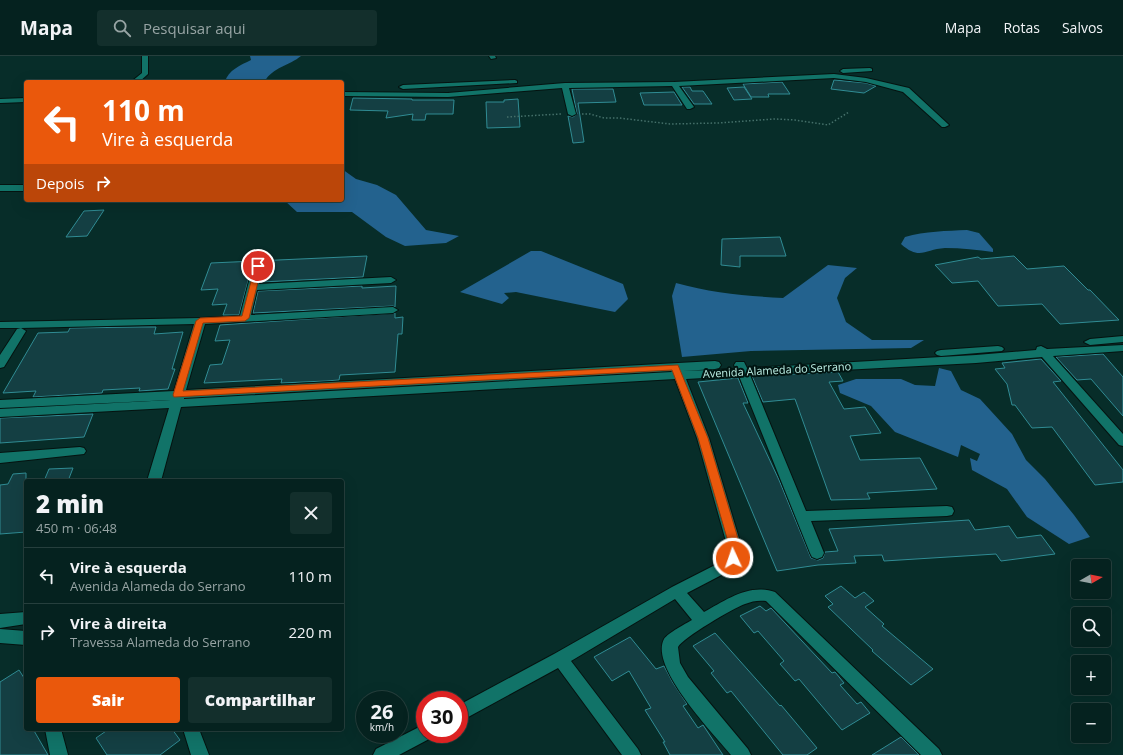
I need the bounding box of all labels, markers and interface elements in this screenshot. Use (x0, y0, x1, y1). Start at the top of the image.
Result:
search box (97, 10, 377, 46)
text: Mapa (20, 15, 73, 41)
icon: search (111, 17, 133, 39)
text: Pesquisar aqui (143, 18, 246, 38)
text: Mapa (945, 18, 981, 37)
text: Rotas (1003, 18, 1040, 37)
text: Salvos (1062, 18, 1103, 37)
text: 110 m (102, 91, 185, 129)
icon: left (36, 96, 88, 148)
text: Vire à esquerda (102, 127, 233, 151)
icon: right (92, 172, 114, 194)
text: Depois (36, 173, 84, 193)
pin (241, 249, 275, 283)
icon: arrive (247, 255, 269, 277)
street label: Avenida Alameda do Serrano (702, 358, 852, 381)
text: 2 min (36, 487, 104, 520)
button: close (290, 492, 332, 534)
text: 450 m · 06:48 (36, 519, 117, 537)
position arrow (712, 537, 754, 579)
text: Vire à esquerda (70, 557, 187, 577)
north arrow (1071, 559, 1111, 599)
map controls (1071, 559, 1111, 743)
icon: left (36, 565, 58, 587)
text: 110 m (288, 566, 332, 586)
text: Avenida Alameda do Serrano (70, 577, 246, 595)
button: search (1071, 607, 1111, 647)
text: Vire à direita (70, 613, 167, 633)
icon: right (36, 621, 58, 643)
text: 220 m (288, 622, 332, 642)
text: Travessa Alameda do Serrano (70, 633, 250, 651)
button: + (1071, 655, 1111, 695)
button: Sair (36, 677, 180, 723)
button: Compartilhar (188, 677, 332, 723)
speed limit sign: 30 (416, 691, 468, 743)
text: 26 (371, 698, 393, 725)
button: − (1071, 703, 1111, 743)
text: km/h (370, 720, 394, 734)

